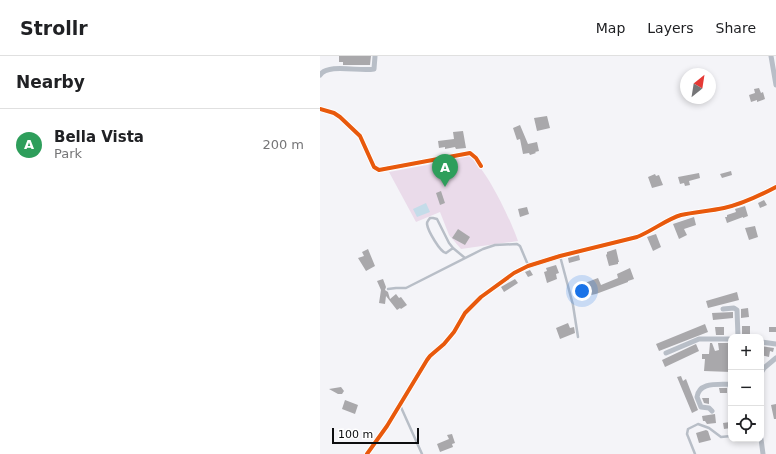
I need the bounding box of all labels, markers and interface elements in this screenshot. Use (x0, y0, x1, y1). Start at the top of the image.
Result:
text: Strollr (20, 17, 88, 39)
text: Map (596, 20, 625, 36)
text: Layers (647, 20, 694, 36)
text: Share (716, 20, 756, 36)
north arrow (680, 68, 716, 104)
text: Nearby (16, 72, 85, 92)
text: Bella Vista (54, 128, 144, 146)
text: A (24, 137, 34, 152)
text: 200 m (262, 137, 304, 152)
text: Park (54, 146, 82, 161)
pin: A (432, 154, 458, 187)
your location (572, 281, 592, 301)
map controls (728, 334, 764, 442)
button: + (728, 334, 764, 370)
button: − (728, 370, 764, 406)
button: locate (728, 406, 764, 442)
scale bar (332, 426, 419, 445)
text: 100 m (338, 428, 373, 441)

